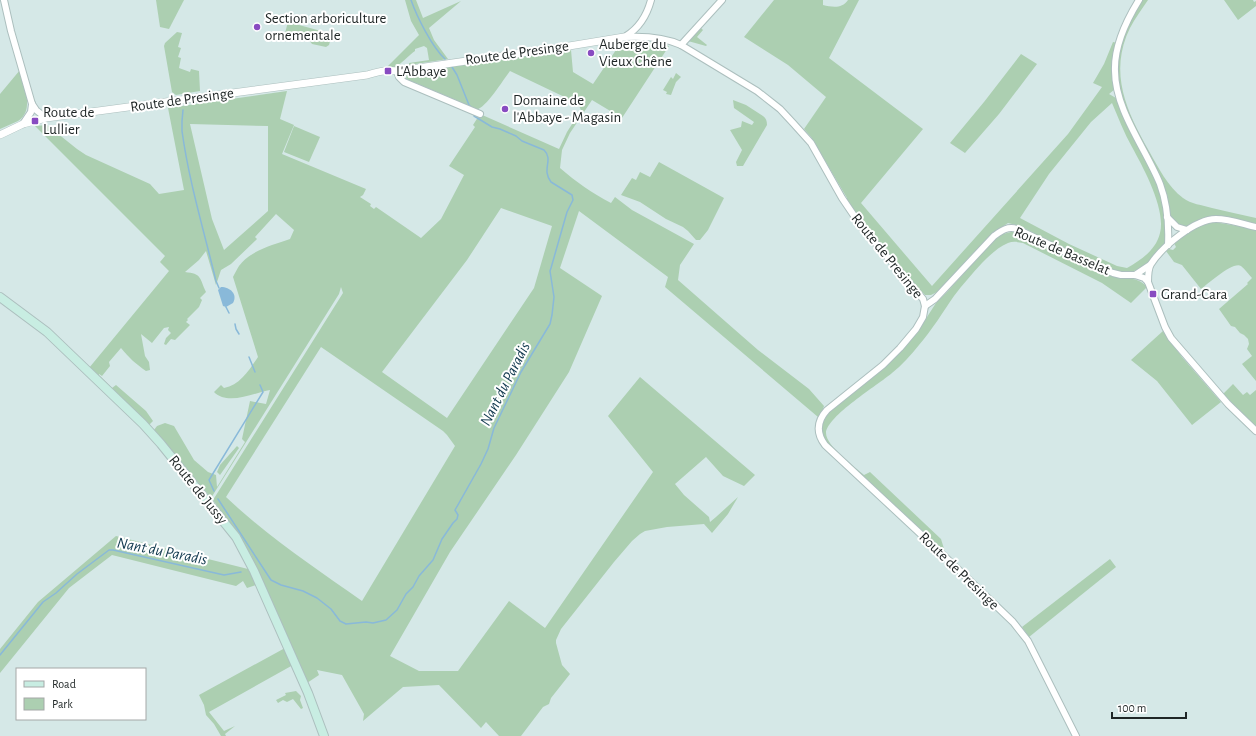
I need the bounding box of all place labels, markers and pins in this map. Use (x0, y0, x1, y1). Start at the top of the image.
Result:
place label: Section arboriculture ornementale (265, 11, 387, 43)
marker: Section arboriculture ornementale (252, 22, 262, 32)
place label: Auberge du Vieux Chêne (599, 37, 672, 69)
marker: Auberge du Vieux Chêne (586, 48, 596, 58)
place label: L'Abbaye (396, 64, 446, 79)
marker: L'Abbaye (383, 66, 393, 76)
place label: Domaine de l'Abbaye - Magasin (513, 93, 621, 125)
marker: Domaine de l'Abbaye - Magasin (500, 104, 510, 114)
place label: Route de Lullier (43, 105, 95, 137)
marker: Route de Lullier (30, 116, 40, 126)
place label: Grand-Cara (1161, 287, 1228, 302)
marker: Grand-Cara (1148, 289, 1158, 299)

